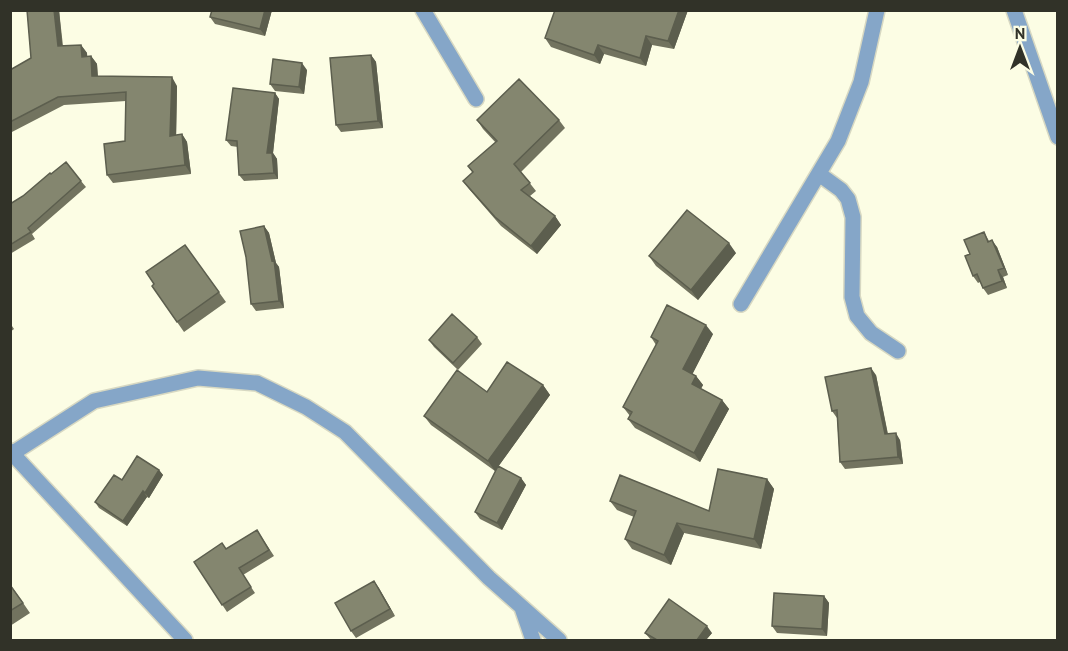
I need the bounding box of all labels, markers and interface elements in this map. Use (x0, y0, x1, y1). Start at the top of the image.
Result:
north arrow (990, 18, 1050, 78)
text: N (1015, 23, 1025, 43)

